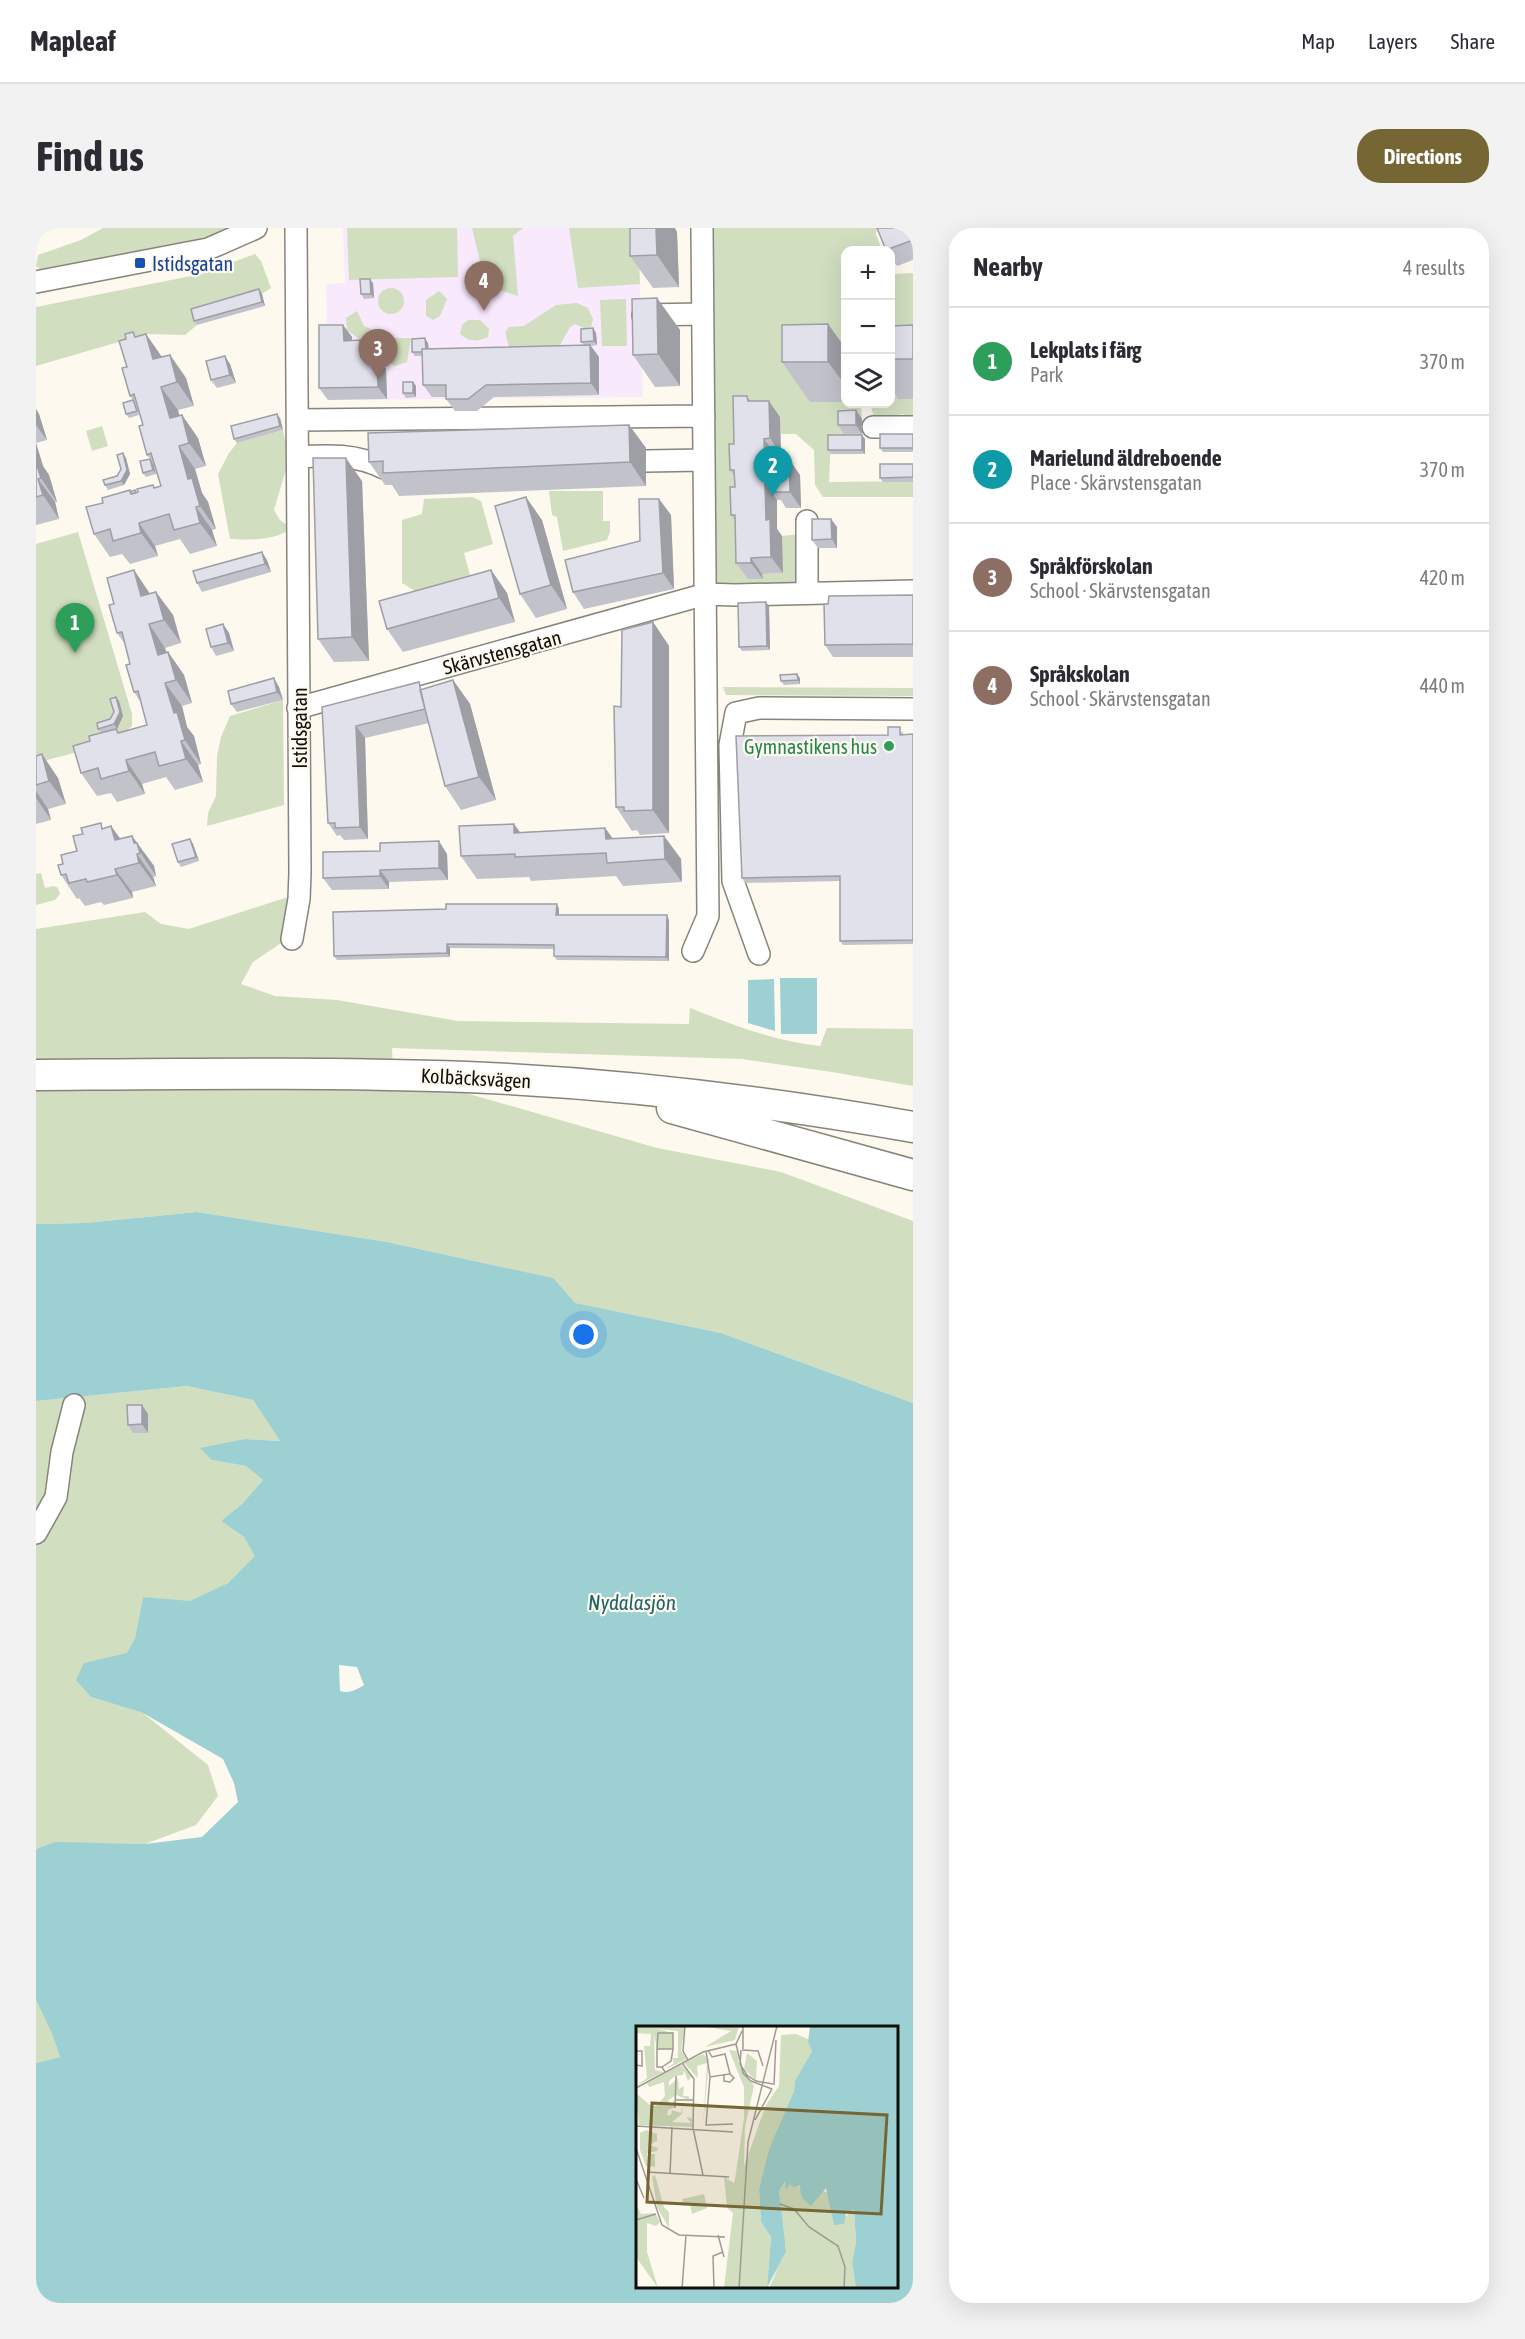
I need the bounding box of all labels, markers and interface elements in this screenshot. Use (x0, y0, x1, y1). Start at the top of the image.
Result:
text: Mapleaf (30, 25, 116, 57)
text: Map (1301, 29, 1335, 53)
text: Layers (1368, 29, 1418, 53)
text: Share (1451, 29, 1495, 53)
button: Directions (1357, 129, 1489, 183)
text: Find us (36, 132, 144, 180)
map controls (841, 246, 895, 408)
button: + (841, 246, 895, 300)
place label: Istidsgatan (152, 252, 233, 275)
text: Nearby (973, 252, 1043, 282)
marker: Istidsgatan (133, 256, 147, 270)
text: 4 results (1403, 256, 1465, 279)
pin: 4 (464, 262, 504, 311)
button: − (841, 300, 895, 354)
pin: 3 (358, 330, 398, 379)
text: Lekplats i färg (1030, 337, 1141, 363)
text: 1 (988, 350, 997, 373)
text: 370 m (1420, 350, 1465, 373)
button: layers (841, 354, 895, 408)
text: Park (1030, 363, 1063, 386)
text: Marielund äldreboende (1030, 445, 1222, 471)
pin: 2 (754, 446, 792, 496)
text: 2 (988, 458, 997, 481)
text: 370 m (1420, 458, 1465, 481)
text: Place · Skärvstensgatan (1030, 471, 1202, 494)
text: Språkförskolan (1030, 553, 1153, 579)
text: 3 (988, 566, 997, 589)
text: 420 m (1420, 566, 1465, 589)
text: School · Skärvstensgatan (1030, 579, 1211, 602)
pin: 1 (56, 604, 94, 653)
street label: Skärvstensgatan (440, 625, 564, 679)
text: Språkskolan (1030, 661, 1130, 687)
text: 4 (988, 674, 997, 697)
text: 440 m (1420, 674, 1465, 697)
street label: Istidsgatan (288, 687, 311, 769)
text: School · Skärvstensgatan (1030, 687, 1211, 710)
place label: Gymnastikens hus (744, 735, 877, 758)
marker: Gymnastikens hus (882, 739, 896, 753)
street label: Kolbäcksvägen (420, 1064, 532, 1092)
your location (569, 1320, 598, 1349)
water label: Nydalasjön (588, 1590, 676, 1614)
inset map (636, 2026, 898, 2288)

